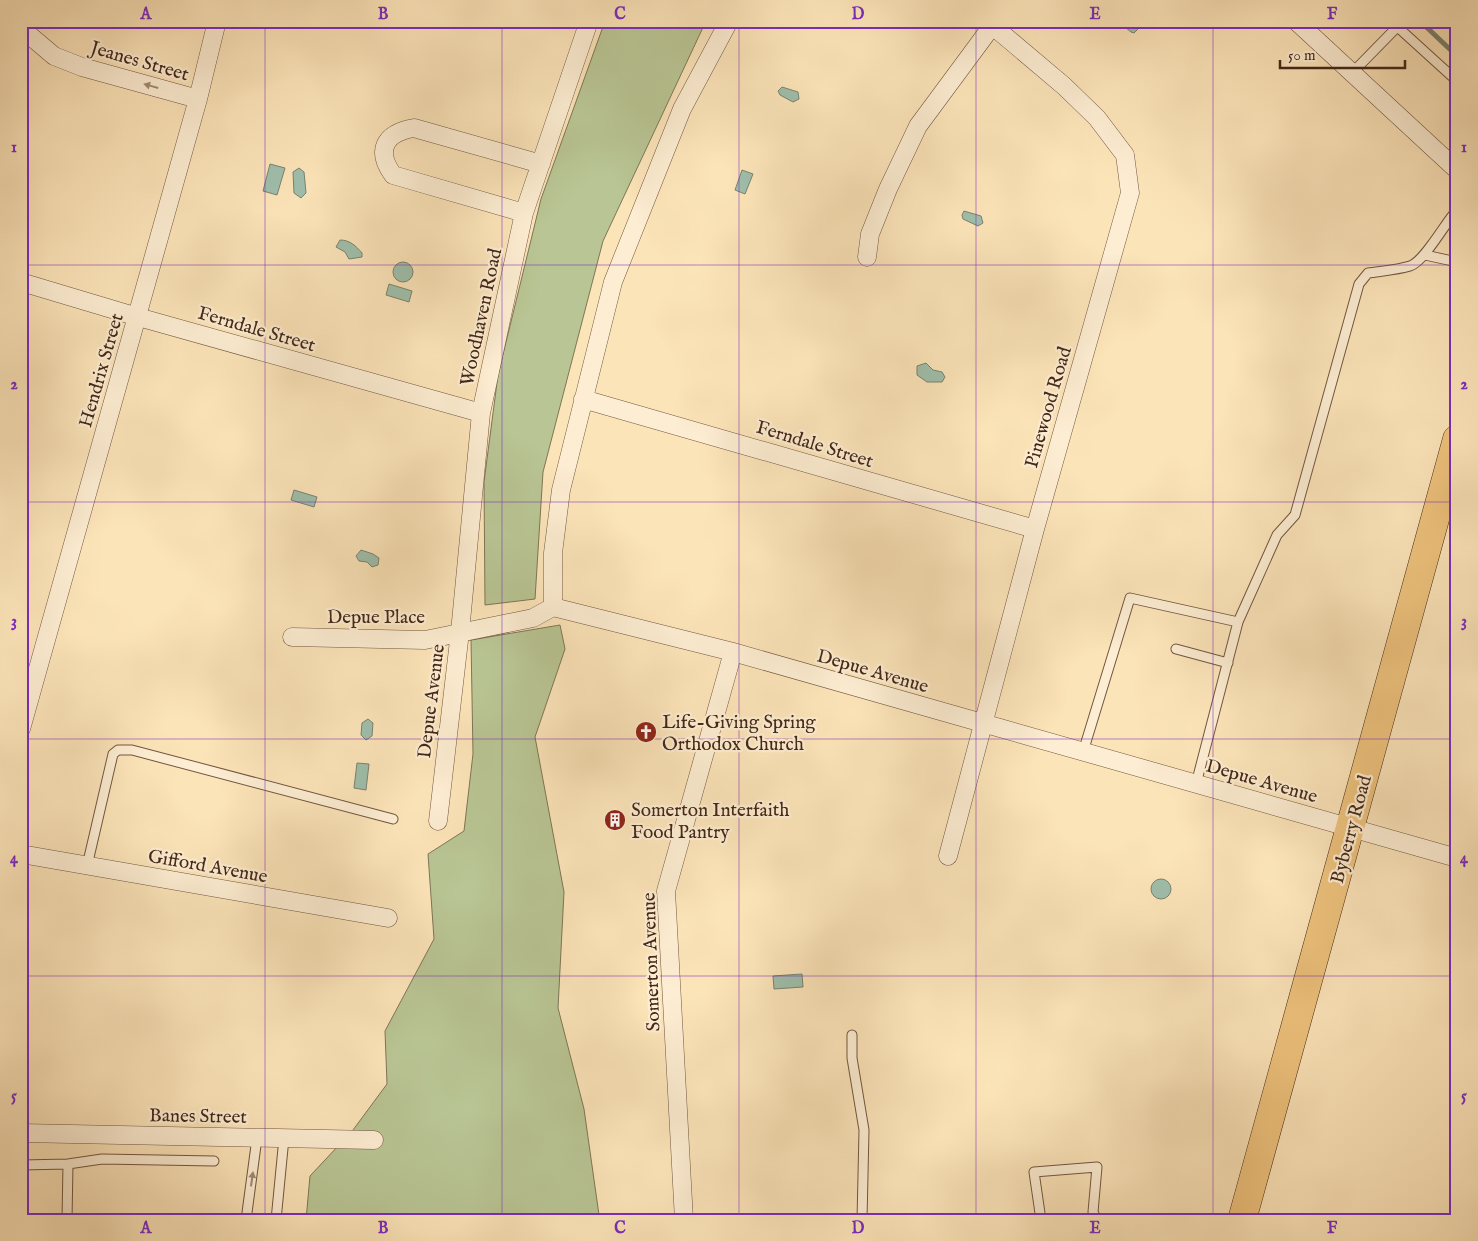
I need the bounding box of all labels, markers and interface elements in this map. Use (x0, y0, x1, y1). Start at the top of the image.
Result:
text: A (140, 5, 153, 25)
text: B (378, 5, 389, 25)
text: C (614, 5, 626, 25)
text: D (852, 5, 865, 25)
text: E (1089, 5, 1101, 25)
text: F (1327, 5, 1338, 25)
street label: Jeanes Street (86, 36, 192, 88)
scale bar (1280, 38, 1406, 70)
text: 50 m (1288, 46, 1316, 65)
one-way arrow (144, 82, 159, 90)
text: 1 (11, 138, 17, 158)
text: 1 (1461, 138, 1467, 158)
street label: Woodhaven Road (456, 246, 508, 388)
street label: Ferndale Street (195, 302, 318, 358)
street label: Hendrix Street (74, 310, 130, 430)
street label: Pinewood Road (1020, 343, 1078, 471)
text: 2 (10, 375, 18, 395)
text: 2 (1460, 375, 1468, 395)
street label: Ferndale Street (753, 416, 876, 474)
street label: Depue Place (327, 606, 425, 630)
text: 3 (11, 612, 17, 632)
text: 3 (1461, 612, 1467, 632)
street label: Depue Avenue (413, 642, 451, 760)
street label: Depue Avenue (814, 645, 931, 699)
place label: Life-Giving Spring Orthodox Church (662, 711, 816, 757)
church icon: Life-Giving Spring Orthodox Church (634, 720, 658, 744)
street label: Depue Avenue (1203, 755, 1320, 809)
street label: Byberry Road (1326, 772, 1378, 886)
place label: Somerton Interfaith Food Pantry (631, 799, 789, 845)
building icon: Somerton Interfaith Food Pantry (603, 808, 627, 832)
street label: Gifford Avenue (146, 845, 270, 889)
text: 4 (10, 849, 19, 869)
text: 4 (1460, 849, 1469, 869)
street label: Somerton Avenue (638, 892, 666, 1032)
text: 5 (11, 1087, 17, 1107)
text: 5 (1461, 1087, 1467, 1107)
street label: Banes Street (149, 1104, 247, 1130)
one-way arrow (248, 1170, 256, 1186)
text: A (140, 1219, 153, 1239)
text: B (378, 1219, 389, 1239)
text: C (614, 1219, 626, 1239)
text: D (852, 1219, 865, 1239)
text: E (1089, 1219, 1101, 1239)
text: F (1327, 1219, 1338, 1239)

